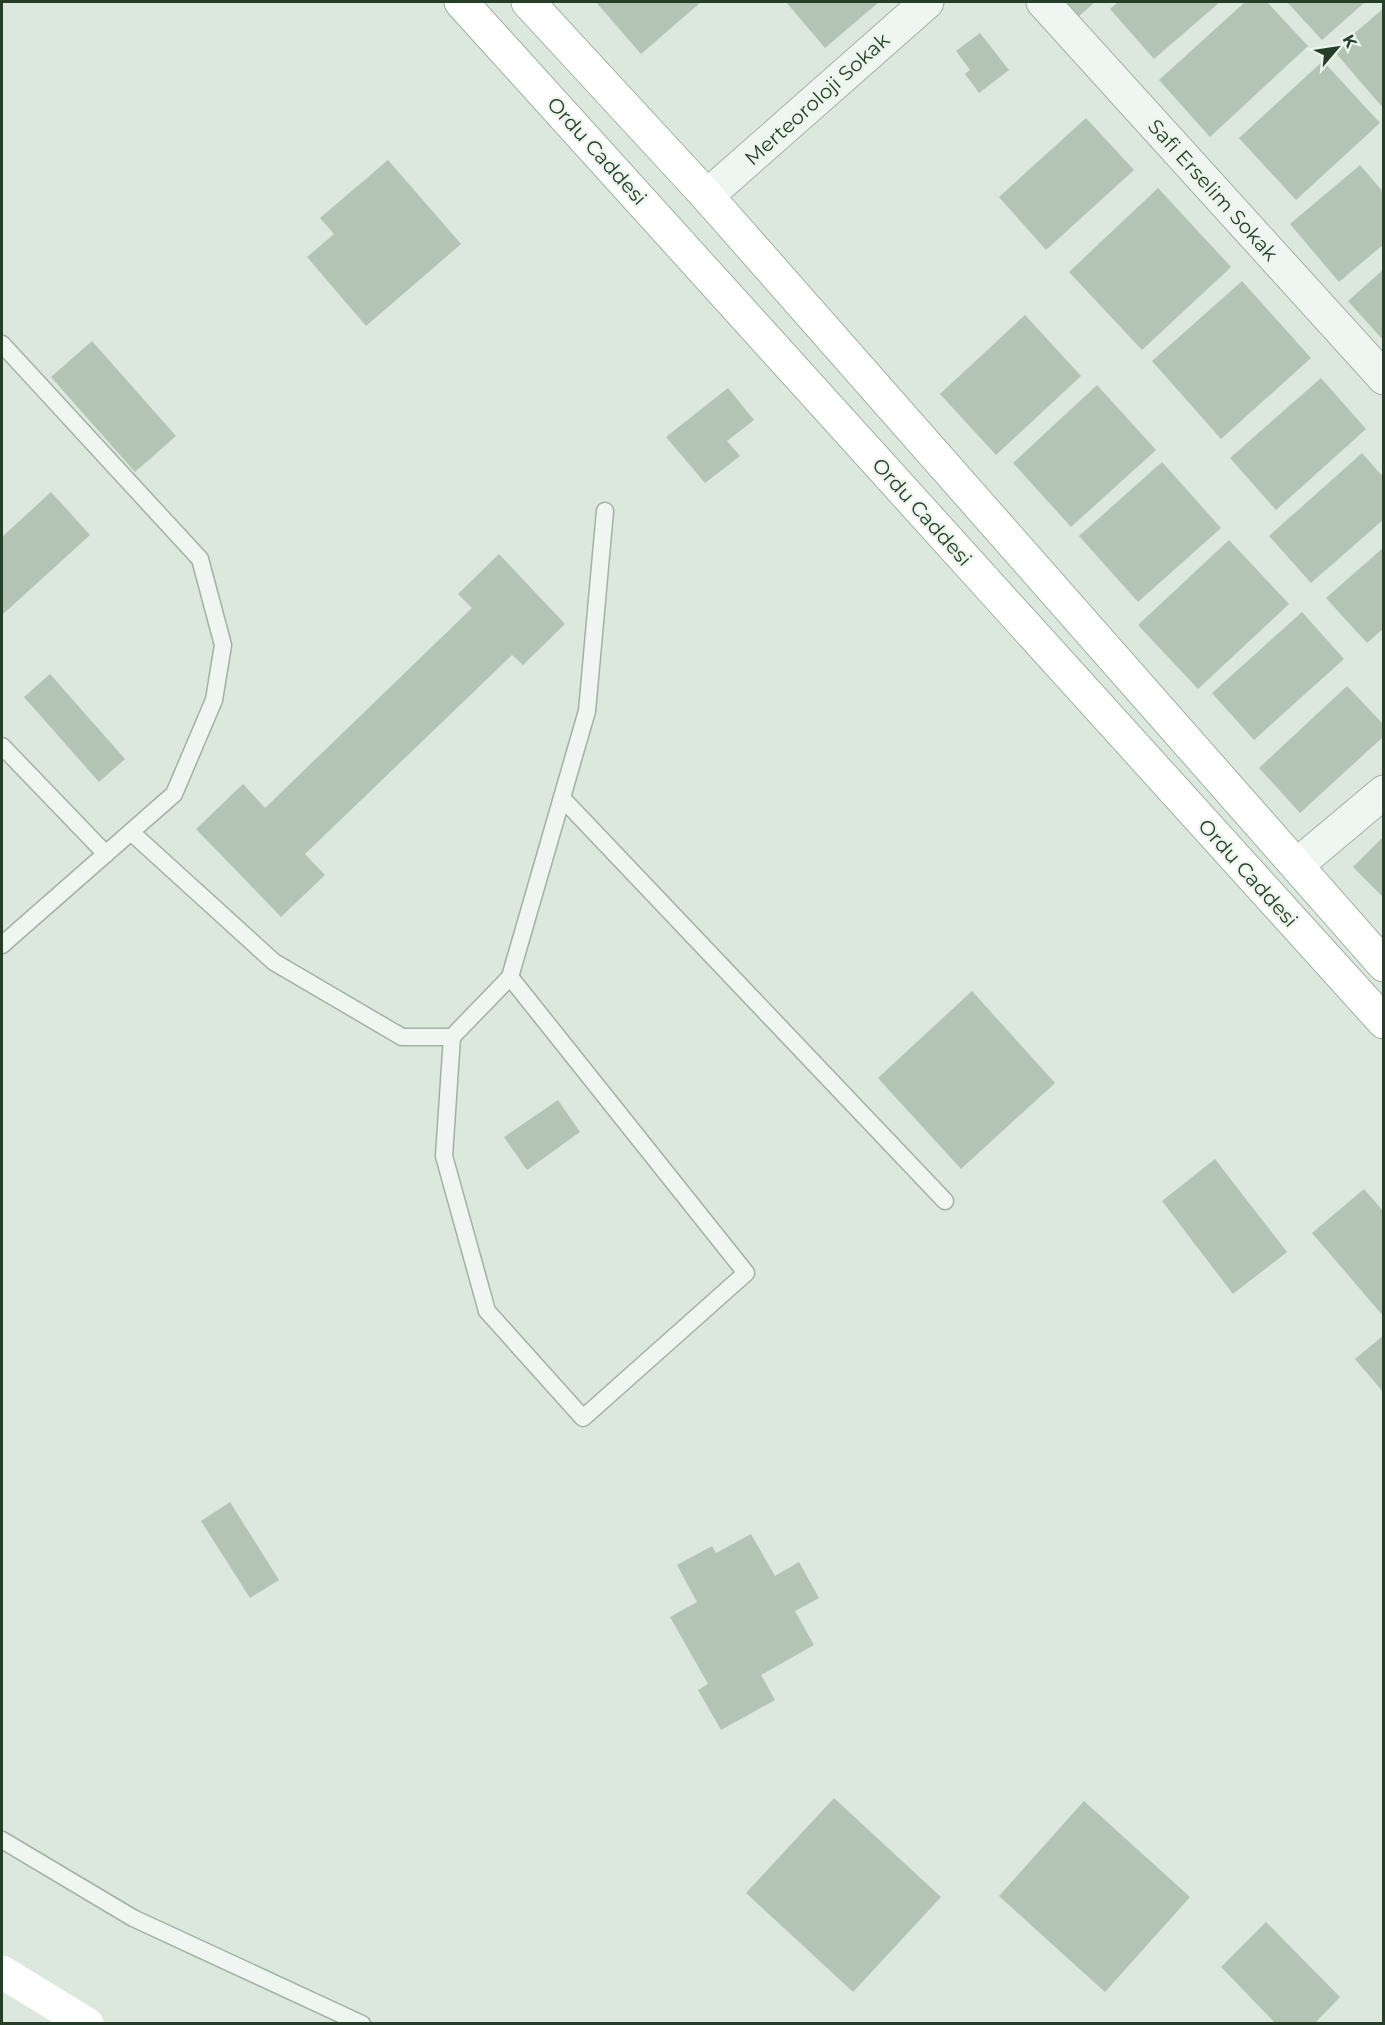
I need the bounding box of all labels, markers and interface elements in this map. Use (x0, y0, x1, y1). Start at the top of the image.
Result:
north arrow (1307, 18, 1367, 78)
street label: Merteoroloji Sokak (740, 28, 894, 170)
text: K (1339, 31, 1361, 52)
street label: Ordu Caddesi (542, 92, 652, 210)
street label: Safi Erselim Sokak (1143, 114, 1283, 266)
street label: Ordu Caddesi (867, 453, 977, 571)
street label: Ordu Caddesi (1193, 814, 1303, 932)

